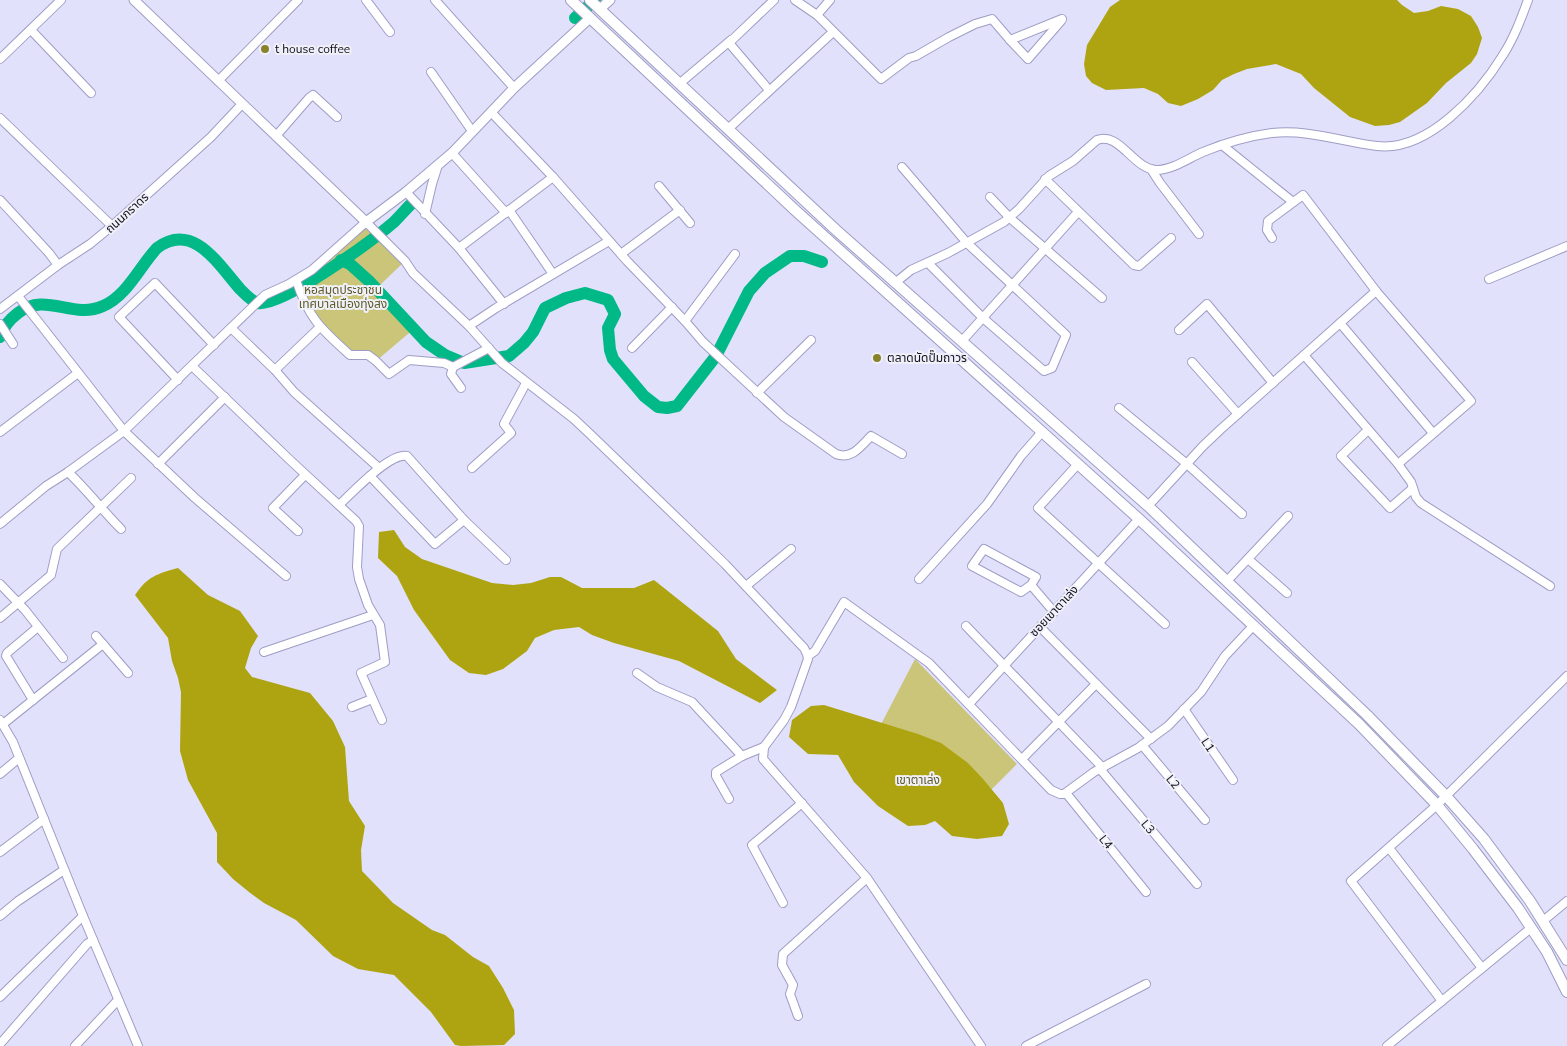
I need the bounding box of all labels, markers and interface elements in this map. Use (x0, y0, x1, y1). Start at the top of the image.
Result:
place label: t house coffee (275, 41, 350, 57)
marker: t house coffee (259, 43, 271, 55)
street label: ถนนภราดร (102, 189, 152, 237)
park label: หอสมุดประชาชน เทศบาลเมืองทุ่งสง (299, 282, 387, 312)
place label: ตลาดนัดปั๊มถาวร (887, 349, 967, 366)
marker: ตลาดนัดปั๊มถาวร (871, 352, 883, 364)
street label: ซอยเขาตาเล่ง (1026, 582, 1082, 640)
street label: L1 (1198, 735, 1218, 755)
park label: เขาตาเล่ง (896, 772, 940, 788)
street label: L2 (1162, 772, 1184, 792)
street label: L3 (1137, 817, 1159, 837)
street label: L4 (1095, 832, 1117, 852)

